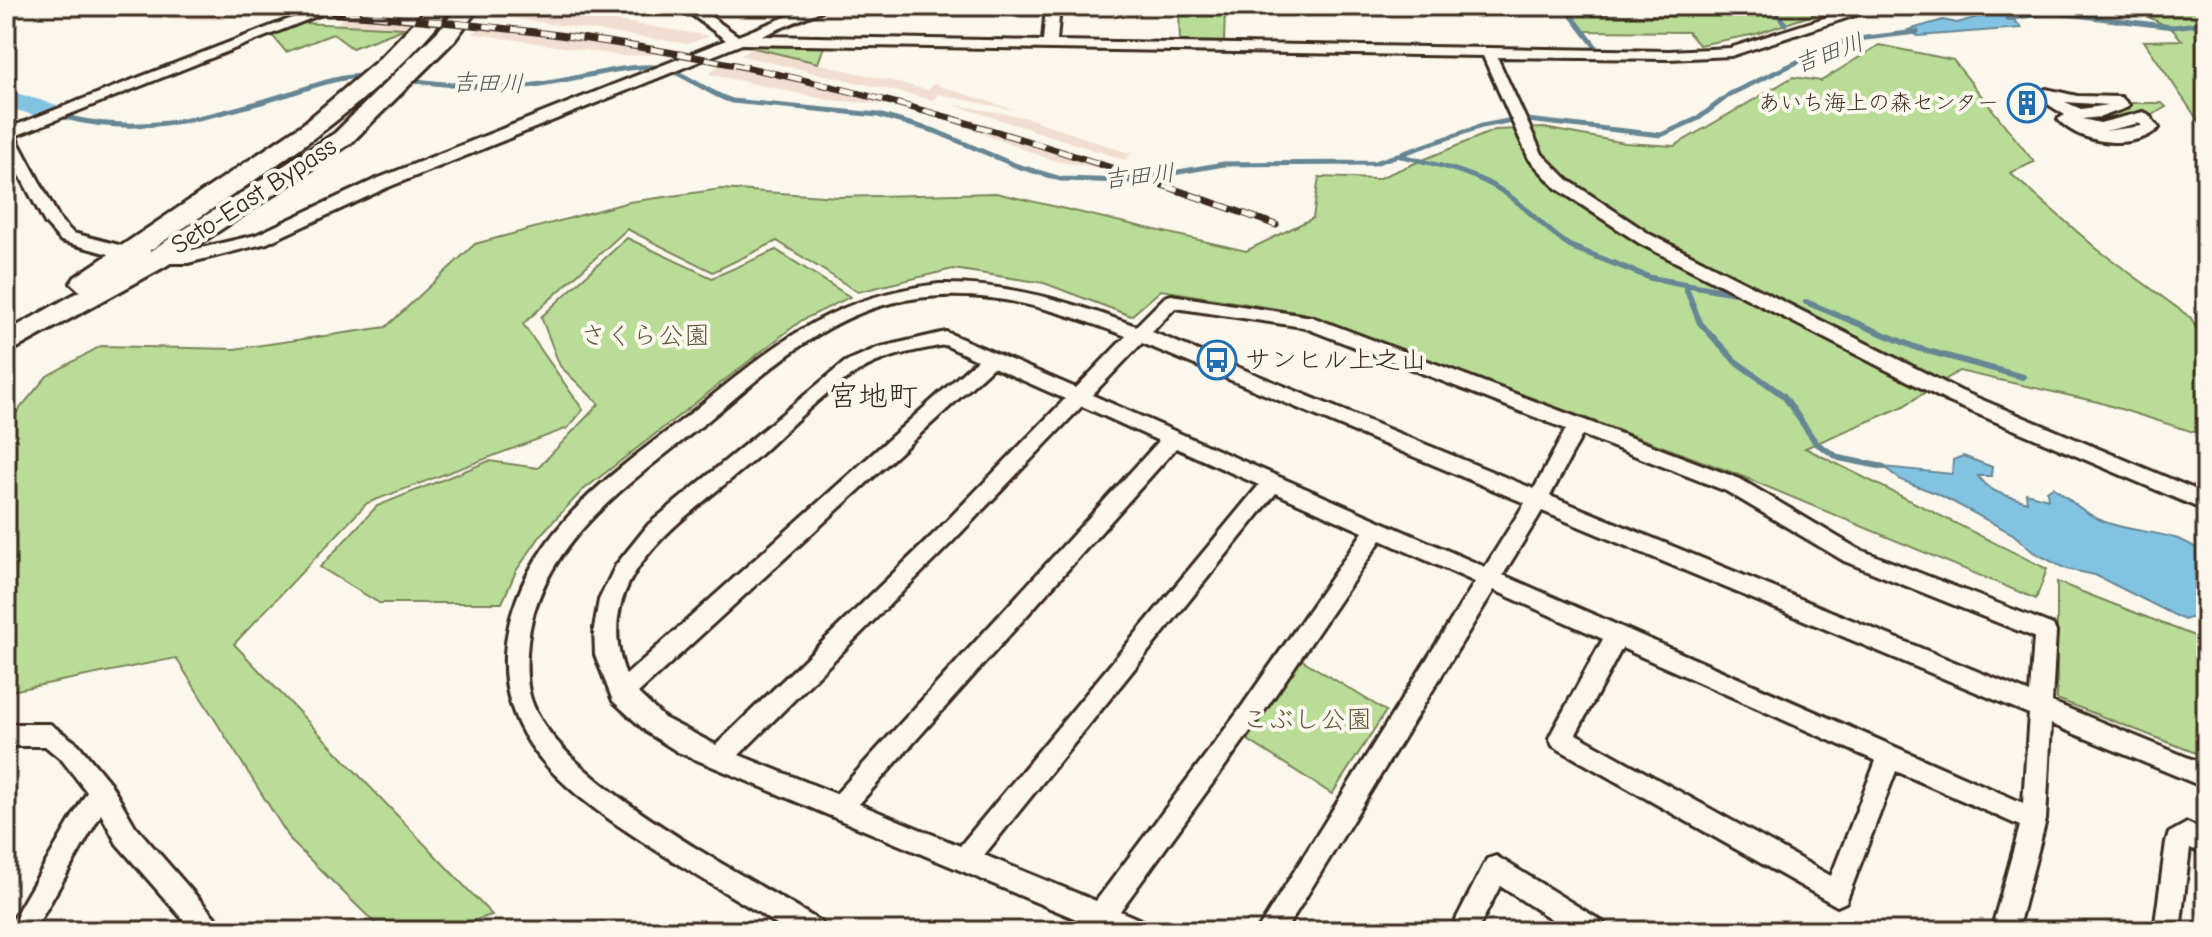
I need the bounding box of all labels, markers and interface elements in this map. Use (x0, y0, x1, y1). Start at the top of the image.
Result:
water label: 吉田川 (1790, 28, 1868, 78)
water label: 吉田川 (452, 68, 524, 98)
building icon: あいち海上の森センター (2006, 82, 2048, 124)
place label: あいち海上の森センター (1758, 90, 1999, 116)
street label: Seto-East Bypass (166, 131, 342, 261)
water label: 吉田川 (1102, 158, 1176, 194)
park label: さくら公園 (580, 321, 710, 351)
bus stop icon: サンヒル上之山 (1196, 339, 1238, 381)
place label: サンヒル上之山 (1245, 345, 1426, 375)
district label: 宮地町 (828, 379, 918, 414)
park label: こぶし公園 (1242, 705, 1372, 735)

